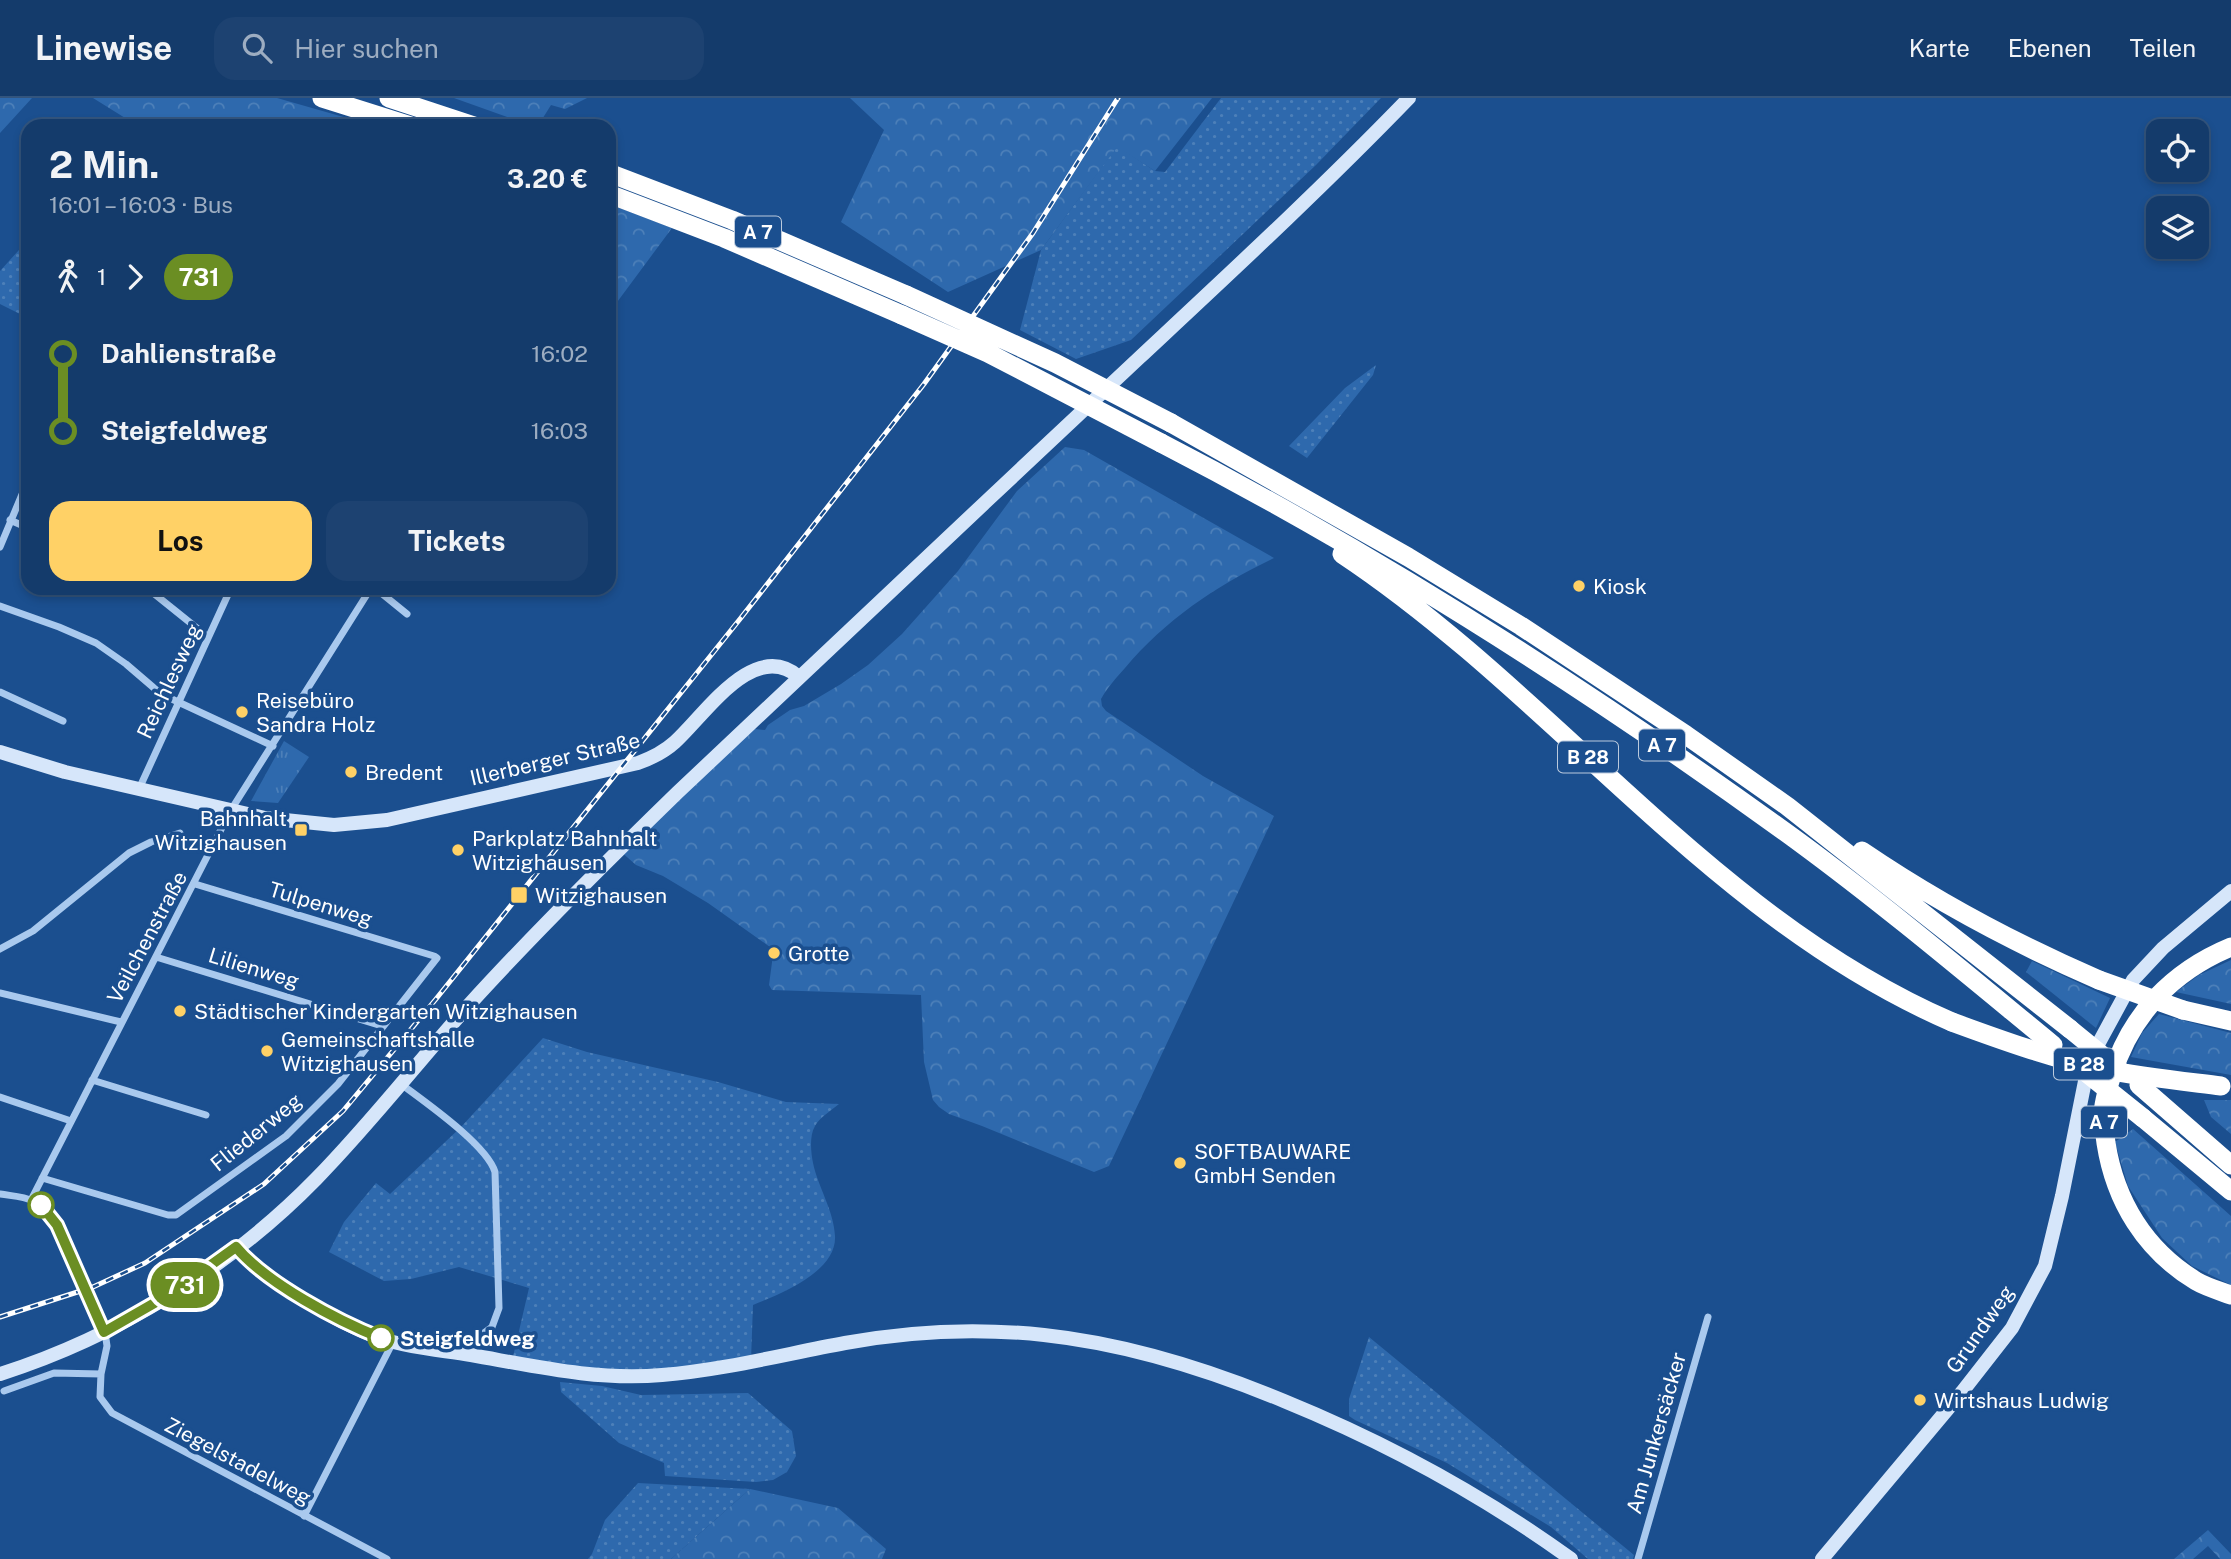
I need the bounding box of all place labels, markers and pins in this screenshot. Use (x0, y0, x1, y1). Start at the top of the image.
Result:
place label: Kiosk (1593, 574, 1647, 599)
marker: Kiosk (1571, 578, 1587, 594)
place label: Reisebüro Sandra Holz (256, 688, 375, 737)
marker: Reisebüro Sandra Holz (234, 704, 250, 720)
place label: Bredent (365, 760, 443, 785)
marker: Bredent (343, 764, 359, 780)
place label: Bahnhalt Witzighausen (155, 806, 287, 855)
marker: Bahnhalt Witzighausen (293, 822, 309, 838)
place label: Parkplatz Bahnhalt Witzighausen (472, 826, 657, 875)
marker: Parkplatz Bahnhalt Witzighausen (450, 842, 466, 858)
place label: Witzighausen (535, 883, 667, 908)
marker: Witzighausen (509, 885, 529, 905)
place label: Grotte (788, 941, 850, 966)
marker: Grotte (766, 945, 782, 961)
place label: Städtischer Kindergarten Witzighausen (194, 999, 578, 1024)
marker: Städtischer Kindergarten Witzighausen (172, 1003, 188, 1019)
place label: Gemeinschaftshalle Witzighausen (281, 1027, 475, 1076)
marker: Gemeinschaftshalle Witzighausen (259, 1043, 275, 1059)
place label: SOFTBAUWARE GmbH Senden (1194, 1139, 1351, 1188)
marker: SOFTBAUWARE GmbH Senden (1172, 1155, 1188, 1171)
unlabelled marker (28, 1192, 54, 1218)
marker: Steigfeldweg (368, 1325, 394, 1351)
place label: Steigfeldweg (400, 1326, 535, 1351)
place label: Wirtshaus Ludwig (1934, 1388, 2109, 1413)
marker: Wirtshaus Ludwig (1912, 1392, 1928, 1408)

